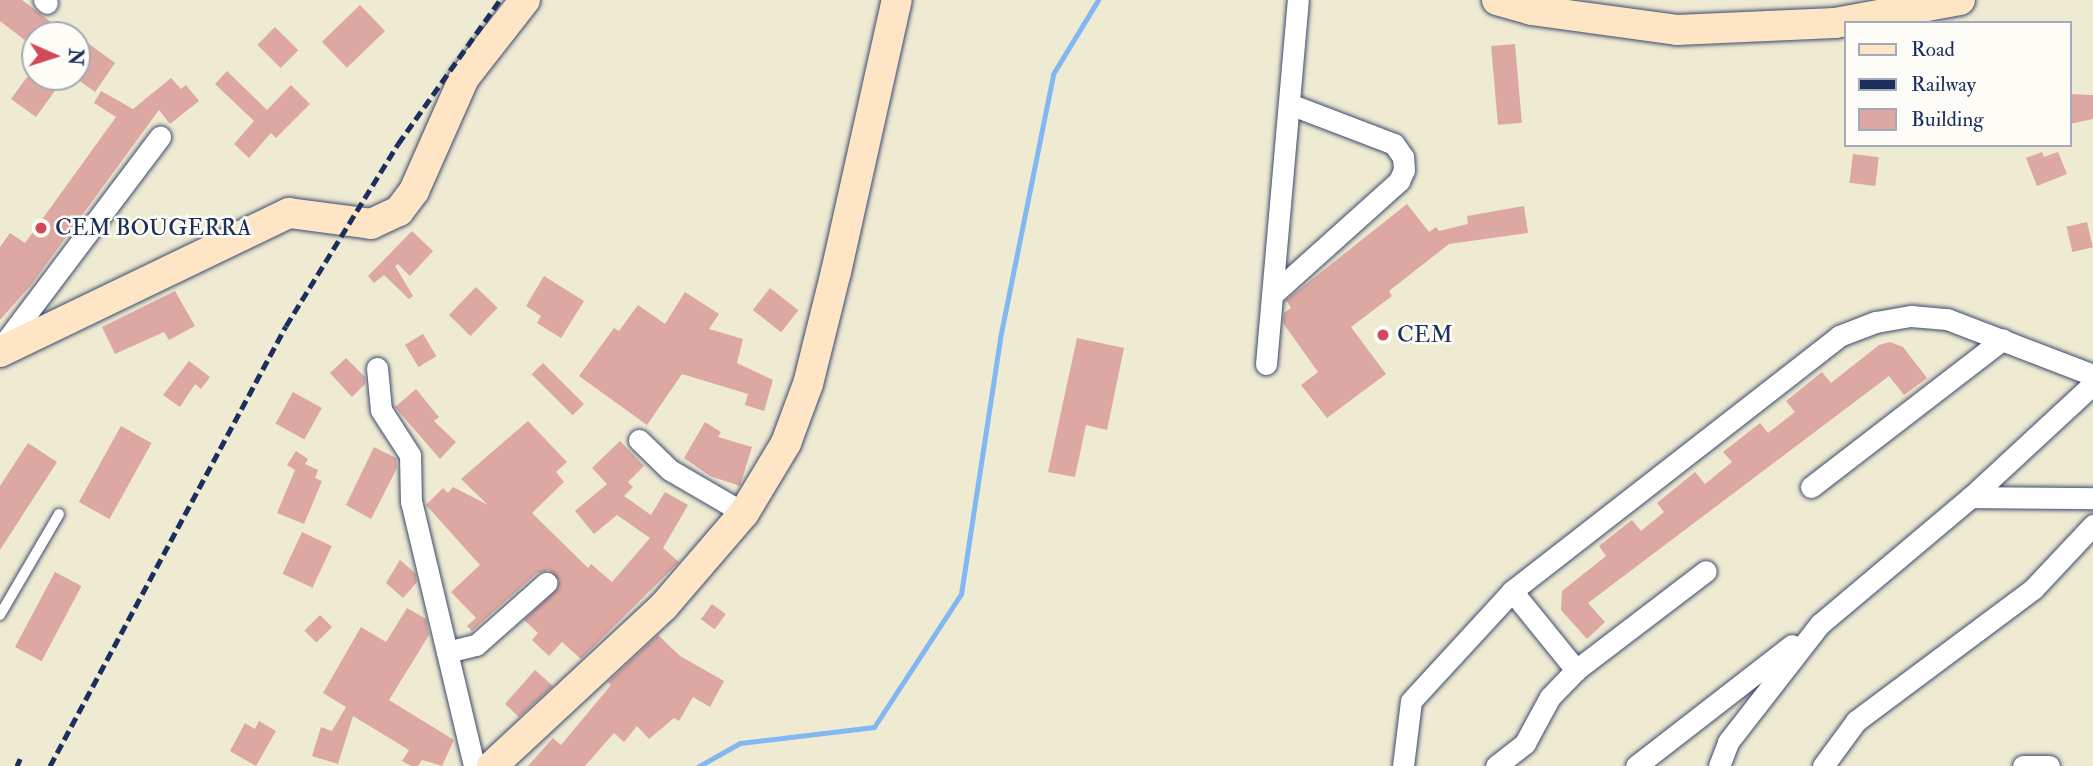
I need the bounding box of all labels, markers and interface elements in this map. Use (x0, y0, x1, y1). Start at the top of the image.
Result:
north arrow (21, 21, 91, 91)
legend (1844, 21, 2072, 147)
text: Road (1911, 36, 1955, 63)
text: N (63, 48, 87, 66)
text: Railway (1911, 71, 1976, 98)
text: Building (1911, 106, 1984, 133)
place label: CEM BOUGERRA (55, 214, 252, 242)
marker: CEM BOUGERRA (33, 220, 49, 236)
place label: CEM (1397, 321, 1453, 349)
marker: CEM (1375, 327, 1391, 343)

